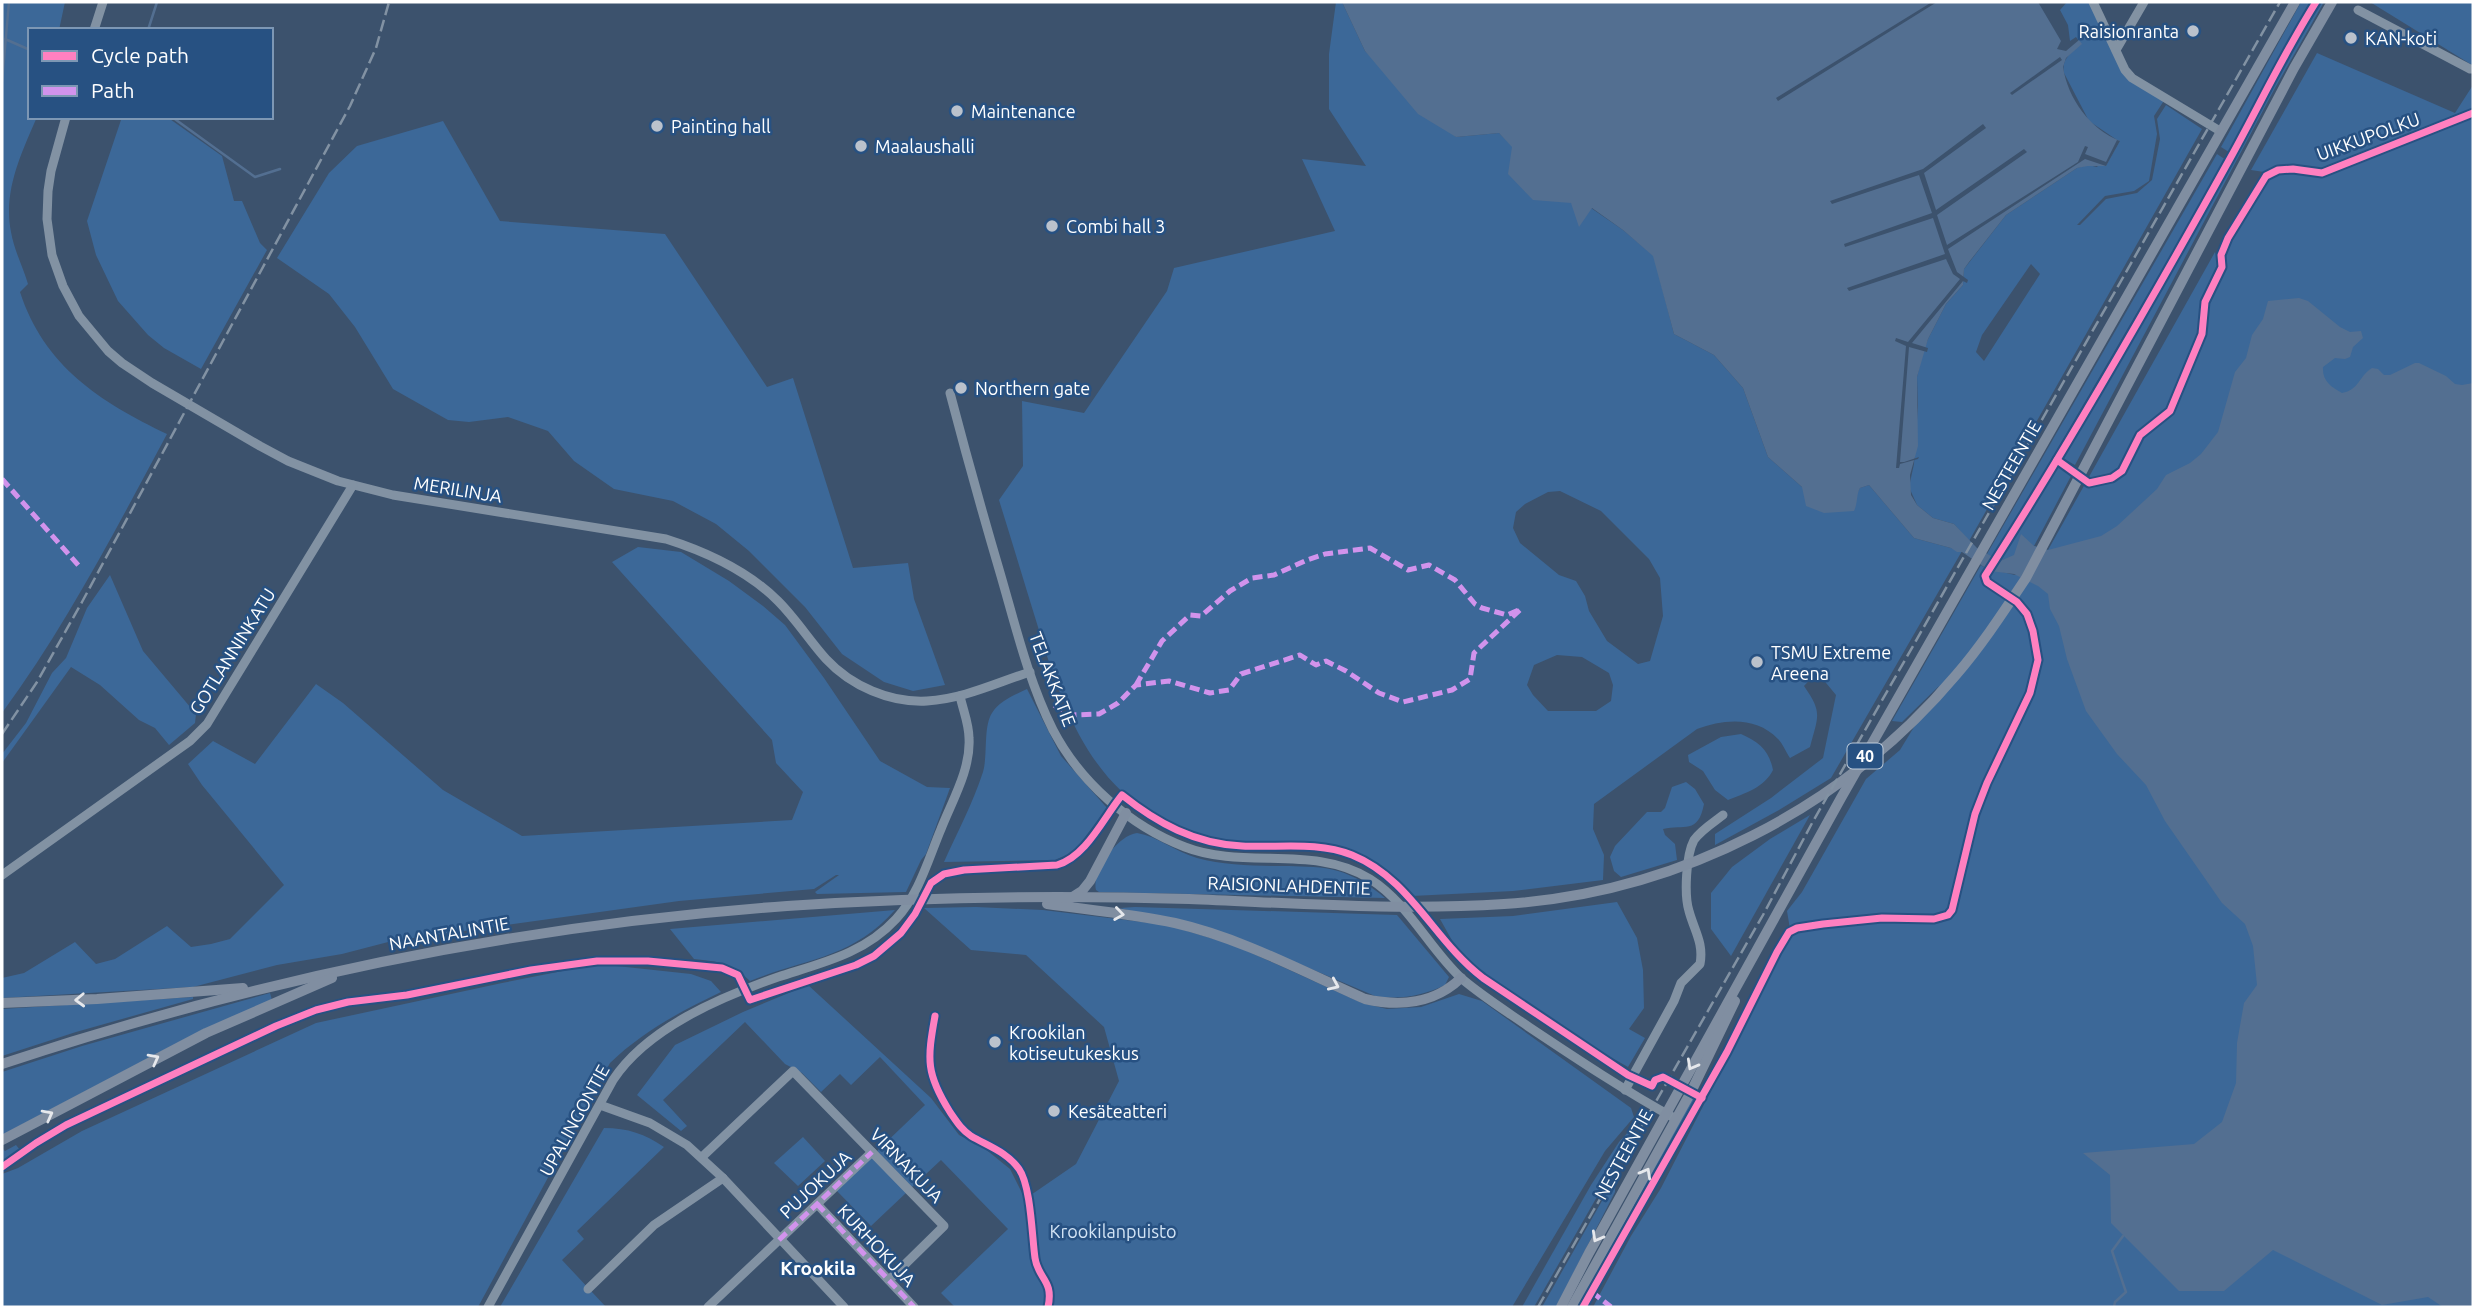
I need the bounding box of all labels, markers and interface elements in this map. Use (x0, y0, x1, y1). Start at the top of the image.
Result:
place label: Raisionranta (2079, 21, 2179, 41)
marker: Raisionranta (2185, 23, 2201, 39)
legend (28, 28, 273, 119)
place label: KAN-koti (2365, 28, 2437, 48)
marker: KAN-koti (2343, 30, 2359, 46)
text: Cycle path (91, 43, 189, 67)
text: Path (91, 78, 134, 102)
place label: Maintenance (971, 101, 1076, 121)
marker: Maintenance (949, 103, 965, 119)
street label: UIKKUPOLKU (2314, 108, 2422, 164)
place label: Painting hall (671, 116, 771, 136)
marker: Painting hall (649, 118, 665, 134)
place label: Maalaushalli (875, 136, 975, 156)
marker: Maalaushalli (853, 138, 869, 154)
place label: Combi hall 3 (1066, 216, 1165, 236)
marker: Combi hall 3 (1044, 218, 1060, 234)
place label: Northern gate (975, 378, 1090, 398)
marker: Northern gate (953, 380, 969, 396)
street label: NESTEENTIE (1977, 417, 2045, 513)
street label: MERILINJA (413, 472, 504, 506)
street label: GOTLANNINKATU (185, 584, 279, 718)
street label: TELAKKATIE (1026, 629, 1080, 729)
place label: TSMU Extreme Areena (1771, 642, 1891, 683)
marker: TSMU Extreme Areena (1749, 654, 1765, 670)
road number: 40 (1848, 744, 1882, 768)
street label: RAISIONLAHDENTIE (1207, 872, 1371, 898)
one-way arrow (1113, 906, 1125, 921)
street label: NAANTALINTIE (387, 913, 511, 953)
one-way arrow (1327, 977, 1339, 991)
one-way arrow (75, 993, 86, 1008)
place label: Krookilan kotiseutukeskus (1009, 1022, 1139, 1063)
marker: Krookilan kotiseutukeskus (987, 1034, 1003, 1050)
one-way arrow (147, 1054, 159, 1068)
one-way arrow (1687, 1057, 1700, 1070)
street label: UPALINGONTIE (535, 1061, 613, 1179)
place label: Kesäteatteri (1068, 1101, 1167, 1121)
marker: Kesäteatteri (1046, 1103, 1062, 1119)
street label: NESTEENTIE (1590, 1105, 1656, 1203)
one-way arrow (41, 1110, 53, 1124)
street label: VIRNAKUJA (867, 1124, 948, 1207)
street label: PUJOKUJA (775, 1146, 855, 1222)
one-way arrow (1638, 1168, 1651, 1180)
street label: KURHOKUJA (834, 1200, 920, 1290)
park label: Krookilanpuisto (1049, 1221, 1177, 1241)
one-way arrow (1592, 1230, 1605, 1243)
district label: Krookila (780, 1257, 856, 1279)

